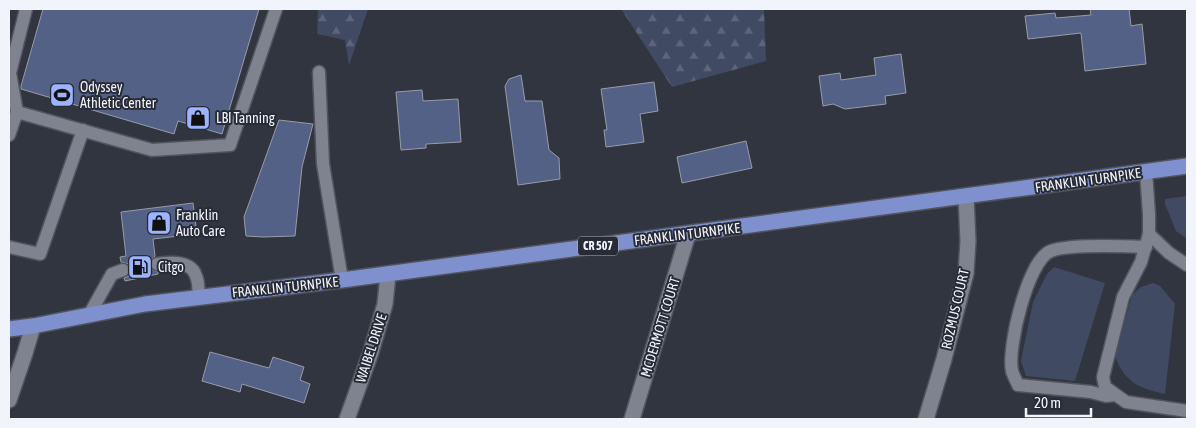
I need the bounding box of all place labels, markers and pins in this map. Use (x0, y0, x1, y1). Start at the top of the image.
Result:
place label: Odyssey Athletic Center (80, 79, 157, 111)
sports icon: Odyssey Athletic Center (49, 82, 75, 108)
shop icon: LBI Tanning (185, 105, 211, 131)
place label: LBI Tanning (216, 110, 275, 126)
place label: Franklin Auto Care (176, 207, 225, 239)
shop icon: Franklin Auto Care (146, 210, 172, 236)
fuel station icon: Citgo (127, 254, 153, 280)
place label: Citgo (158, 259, 184, 275)

